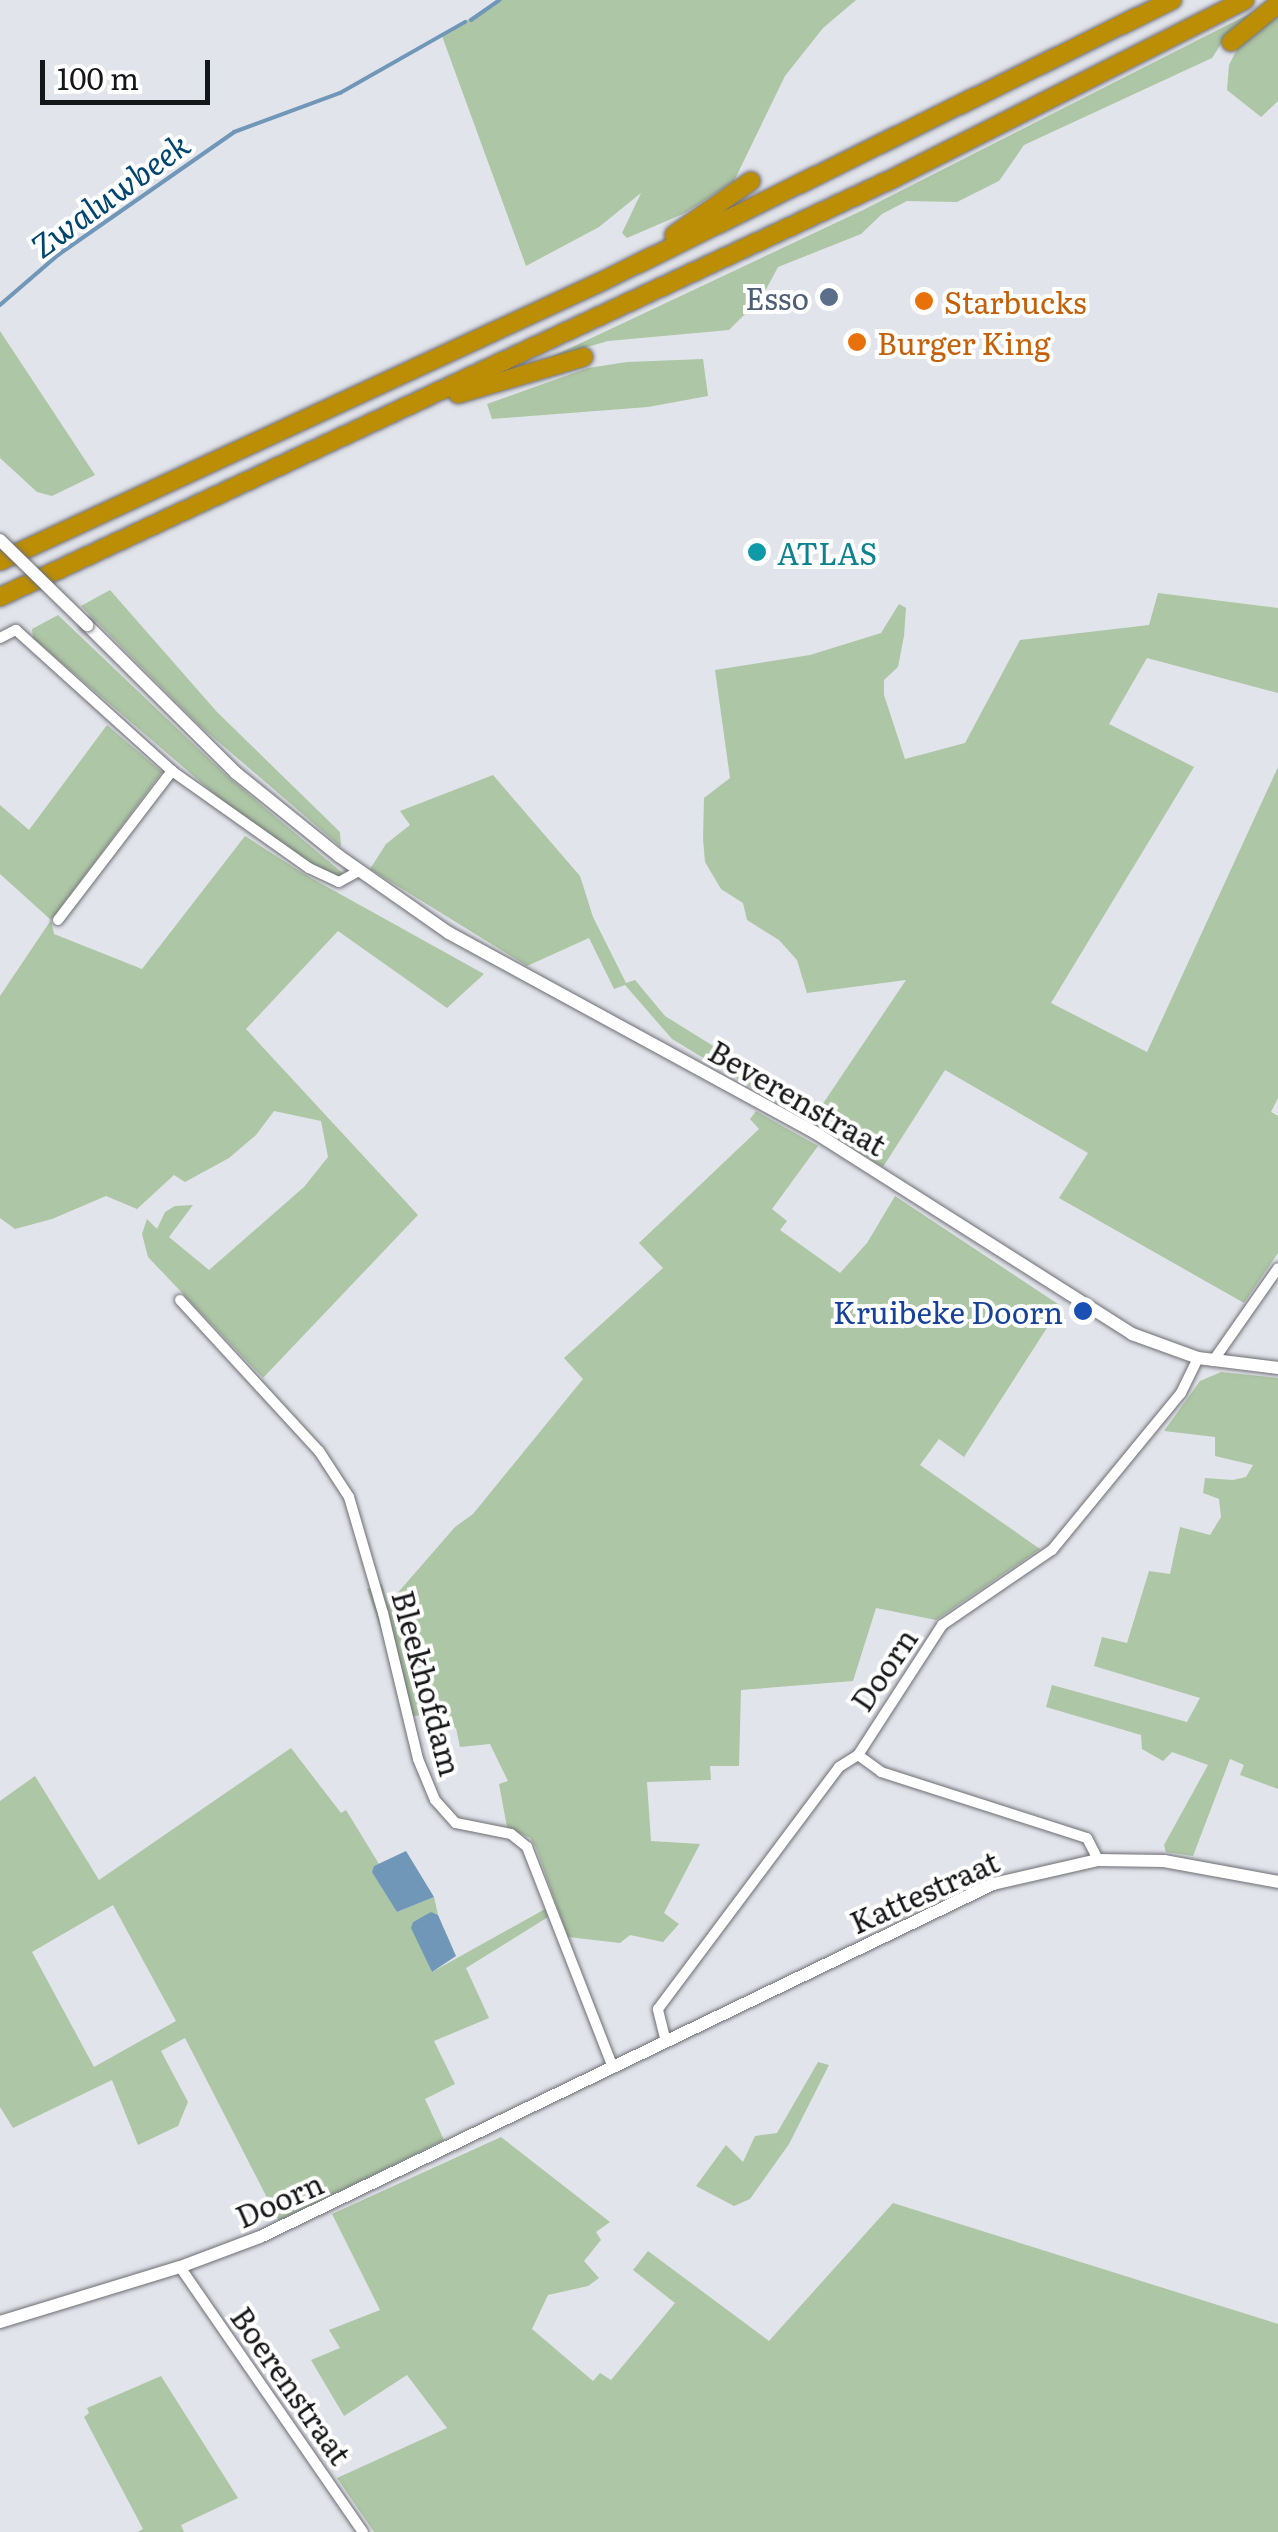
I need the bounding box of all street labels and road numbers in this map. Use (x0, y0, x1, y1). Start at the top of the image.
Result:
street label: Beverenstraat (703, 1032, 893, 1162)
street label: Bleekhofdam (386, 1586, 470, 1780)
street label: Doorn (842, 1621, 924, 1717)
street label: Kattestraat (844, 1842, 1004, 1940)
street label: Doorn (230, 2164, 328, 2234)
street label: Boerenstraat (225, 2299, 359, 2471)

